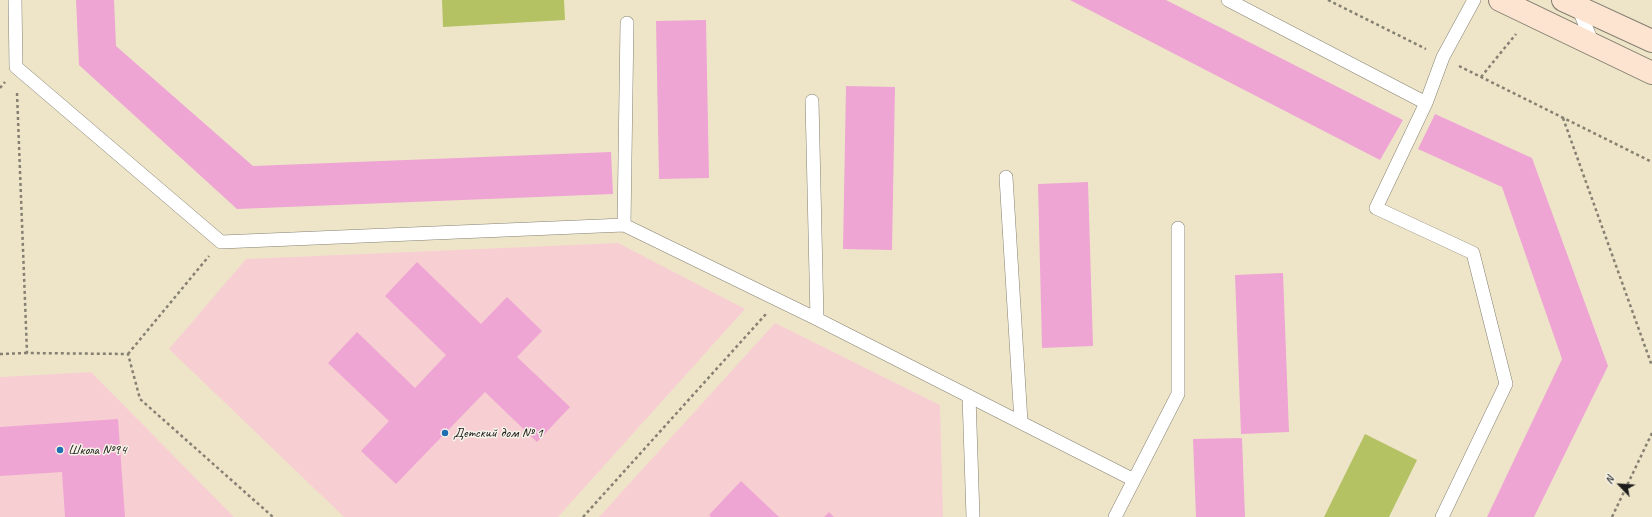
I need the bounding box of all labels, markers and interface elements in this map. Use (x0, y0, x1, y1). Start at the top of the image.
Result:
place label: Детский дом № 1 (453, 425, 543, 441)
marker: Детский дом № 1 (440, 428, 450, 438)
place label: Школа №94 (68, 442, 126, 458)
marker: Школа №94 (55, 445, 65, 455)
north arrow (1600, 465, 1640, 505)
text: N (1601, 474, 1617, 486)

